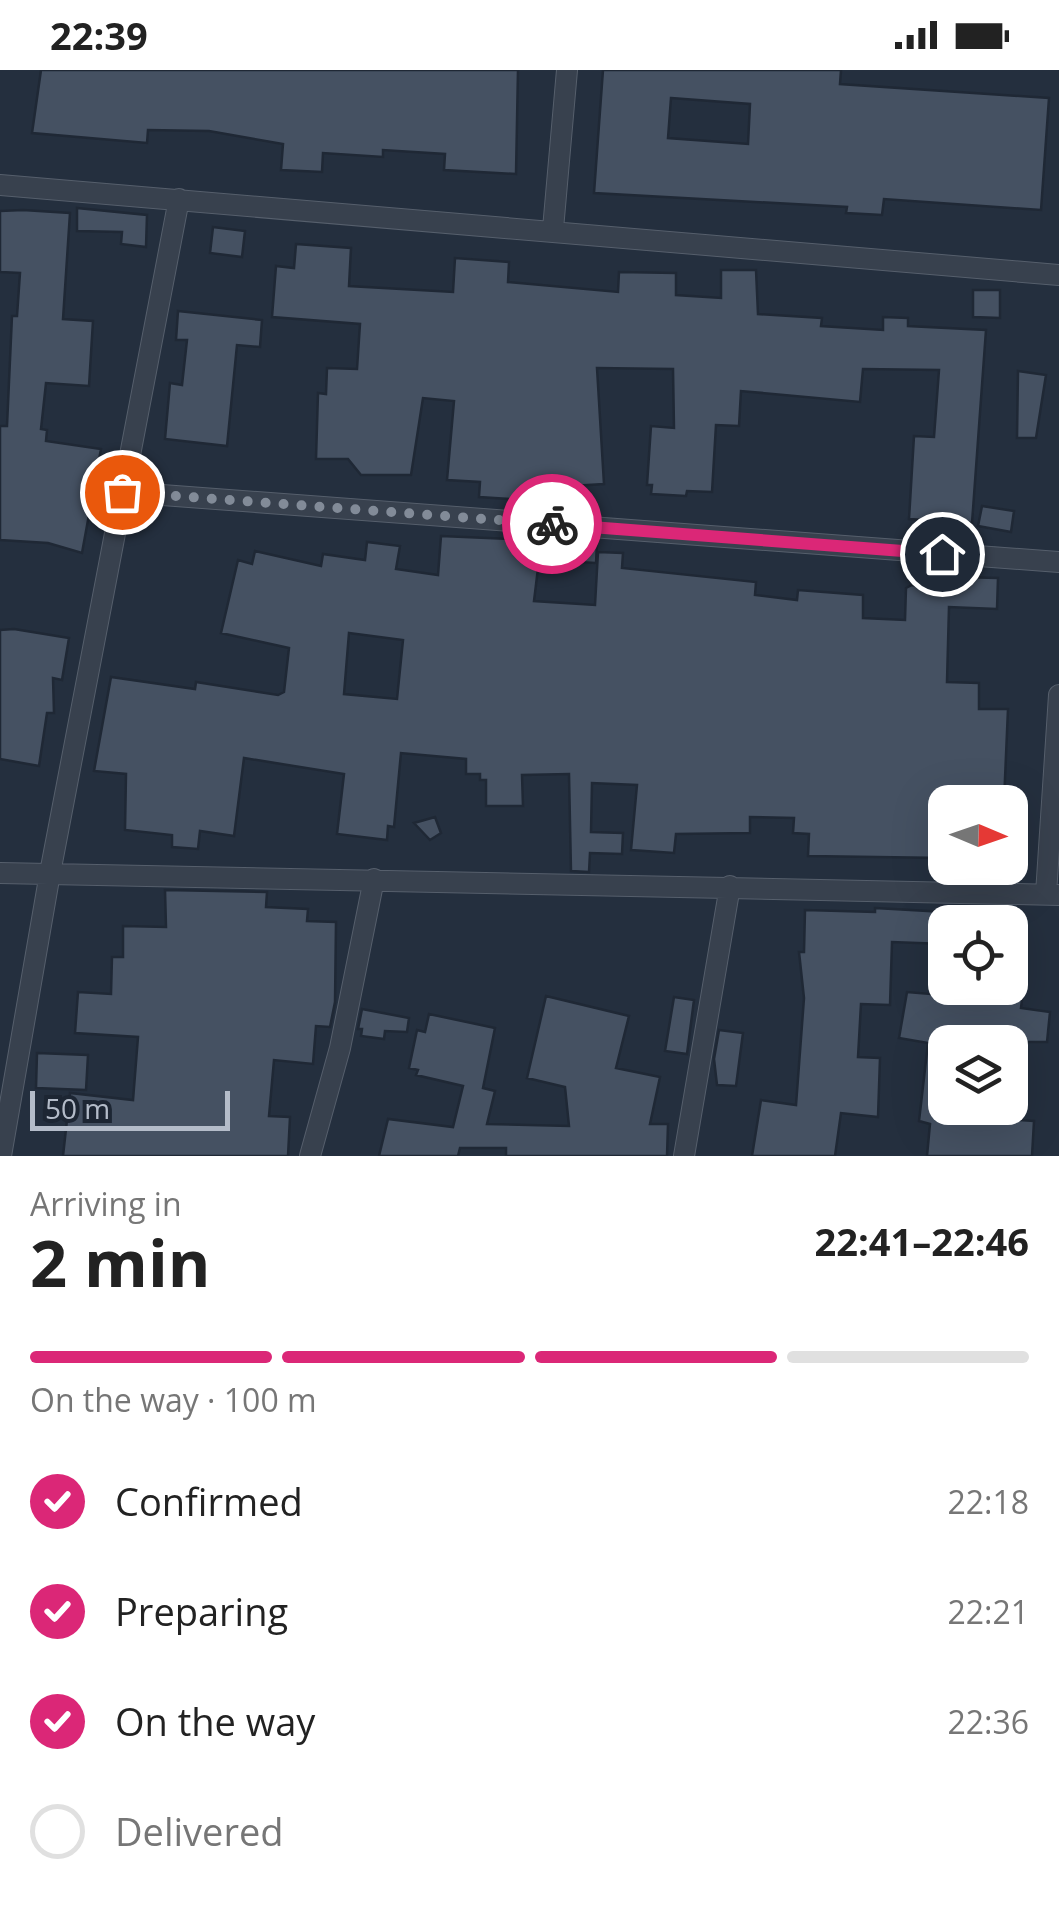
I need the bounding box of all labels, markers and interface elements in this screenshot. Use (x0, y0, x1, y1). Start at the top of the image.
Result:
text: 22:39 (50, 9, 148, 61)
pin (80, 450, 165, 535)
icon: bag (95, 465, 150, 520)
courier (502, 474, 602, 574)
icon: bike (525, 497, 580, 552)
pin (900, 512, 985, 597)
icon: home (915, 527, 970, 582)
north arrow (928, 785, 1028, 885)
map controls (928, 785, 1028, 1125)
button: locate (928, 905, 1028, 1005)
button: layers (928, 1025, 1028, 1125)
scale bar (30, 1086, 230, 1130)
text: 50 m (45, 1089, 110, 1127)
text: Arriving in (30, 1182, 182, 1225)
text: 22:41–22:46 (815, 1215, 1029, 1267)
text: 2 min (30, 1218, 210, 1306)
text: On the way · 100 m (30, 1378, 317, 1421)
icon: check (30, 1474, 85, 1529)
text: Confirmed (115, 1475, 303, 1527)
text: 22:18 (947, 1480, 1029, 1523)
icon: check (30, 1584, 85, 1639)
text: Preparing (115, 1585, 288, 1637)
text: 22:21 (947, 1590, 1029, 1633)
icon: check (30, 1694, 85, 1749)
text: On the way (115, 1695, 315, 1747)
text: 22:36 (947, 1700, 1029, 1743)
text: Delivered (115, 1805, 284, 1857)

